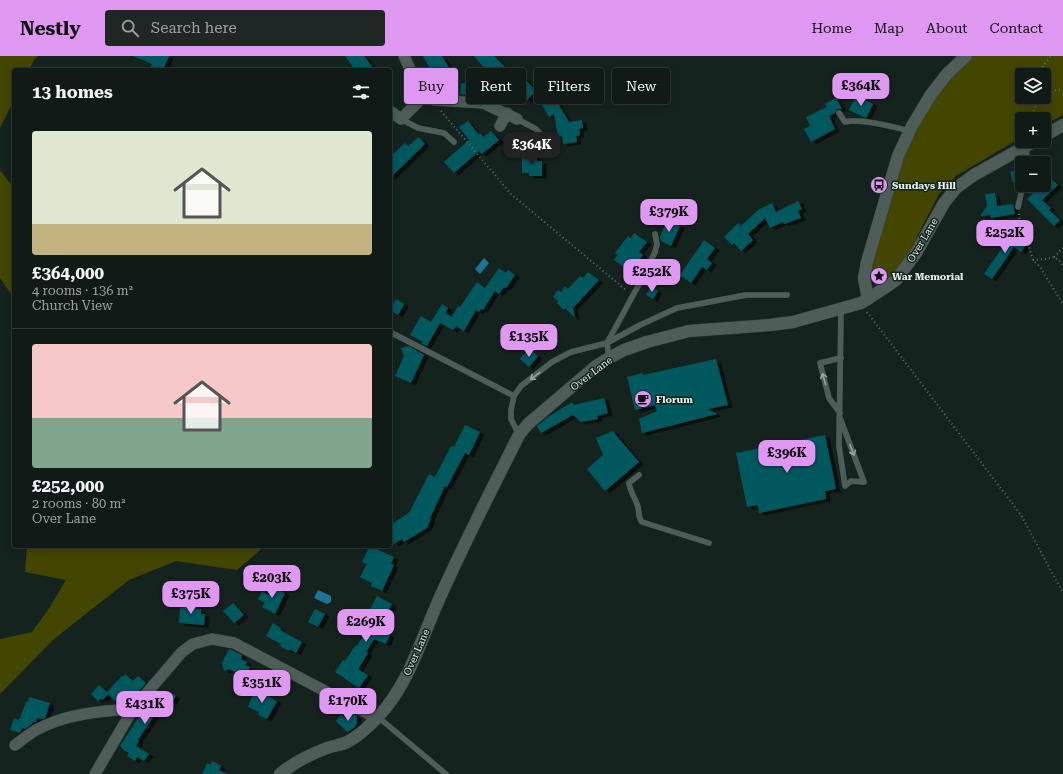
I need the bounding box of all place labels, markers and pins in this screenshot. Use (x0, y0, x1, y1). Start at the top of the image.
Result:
pin: £364K (833, 73, 889, 107)
pin: £364K (504, 132, 560, 166)
bus stop icon: Sundays Hill (869, 175, 889, 195)
place label: Sundays Hill (892, 180, 956, 191)
pin: £379K (641, 199, 697, 233)
pin: £252K (977, 220, 1033, 254)
pin: £252K (624, 259, 680, 293)
place icon: War Memorial (869, 266, 889, 286)
place label: War Memorial (892, 271, 964, 282)
pin: £135K (501, 324, 557, 358)
cafe icon: Florum (633, 389, 653, 409)
place label: Florum (656, 394, 693, 405)
pin: £396K (759, 440, 815, 474)
pin: £203K (244, 565, 300, 599)
pin: £375K (163, 581, 219, 615)
pin: £269K (338, 609, 394, 643)
pin: £351K (234, 670, 290, 704)
pin: £170K (320, 688, 376, 722)
pin: £431K (117, 691, 173, 725)

